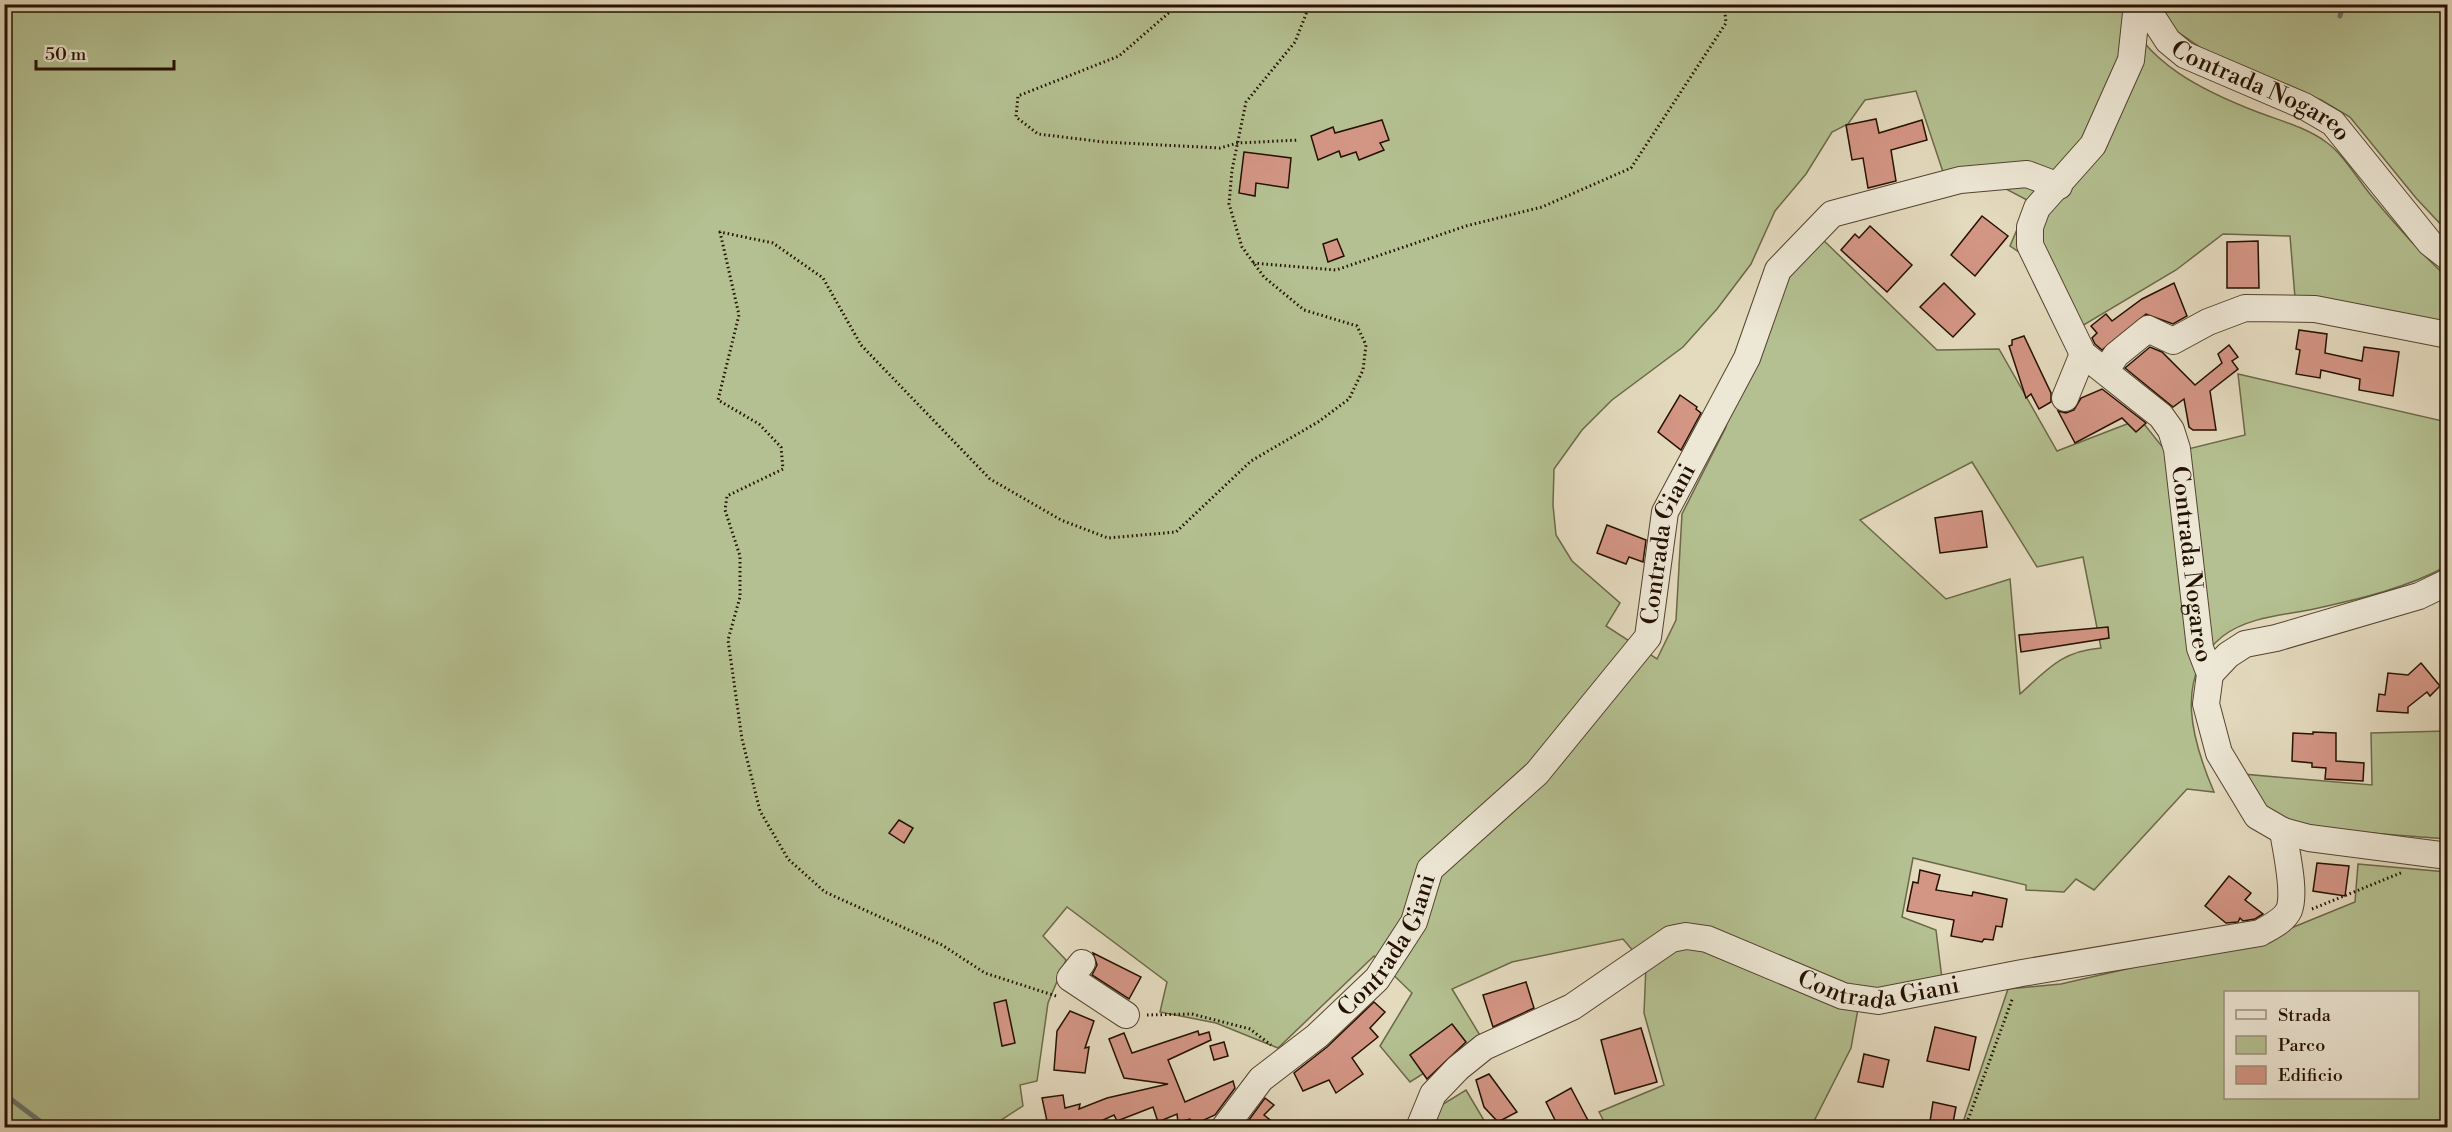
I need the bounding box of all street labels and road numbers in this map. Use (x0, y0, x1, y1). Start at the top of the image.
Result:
street label: Contrada Nogareo (2164, 34, 2357, 148)
street label: Contrada Giani (1635, 459, 1703, 627)
street label: Contrada Nogareo (2164, 464, 2219, 667)
street label: Contrada Giani (1331, 870, 1443, 1023)
street label: Contrada Giani (1793, 964, 1962, 1017)

